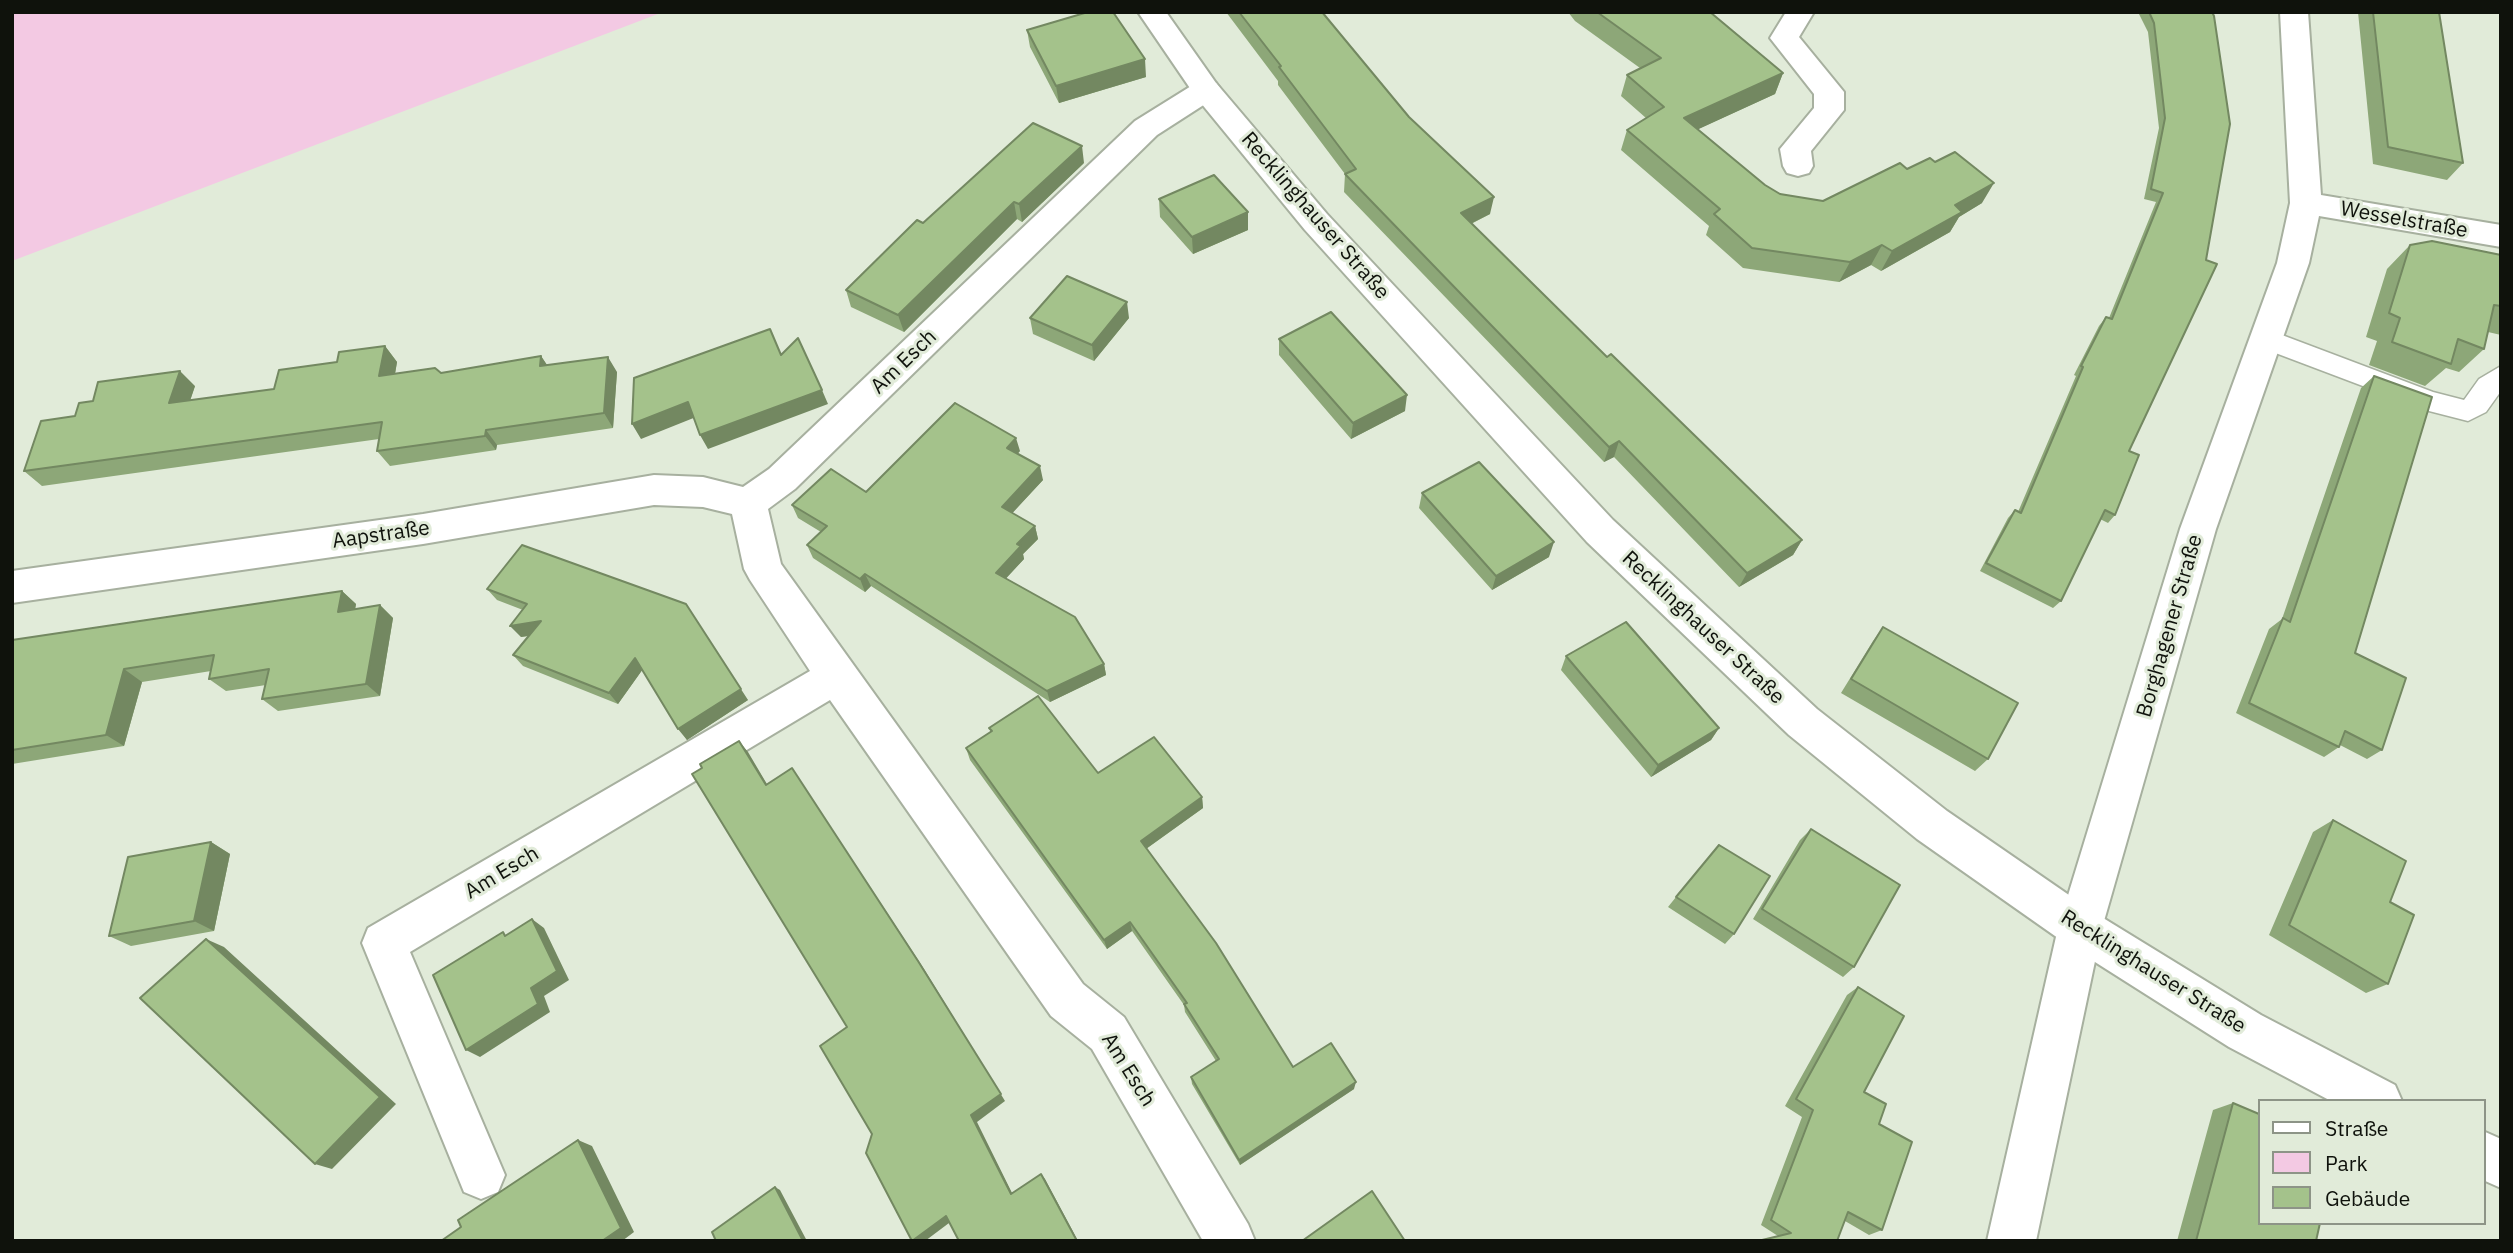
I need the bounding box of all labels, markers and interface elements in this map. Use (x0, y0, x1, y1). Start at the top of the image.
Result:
street label: Recklinghauser Straße (1236, 127, 1394, 305)
street label: Wesselstraße (2338, 196, 2470, 244)
street label: Am Esch (866, 325, 942, 399)
street label: Aapstraße (331, 516, 431, 554)
street label: Borghagener Straße (2132, 532, 2208, 720)
street label: Recklinghauser Straße (1616, 546, 1790, 710)
street label: Am Esch (460, 841, 544, 905)
street label: Recklinghauser Straße (2056, 905, 2250, 1039)
street label: Am Esch (1096, 1029, 1160, 1111)
legend (2258, 1099, 2485, 1225)
text: Straße (2325, 1114, 2388, 1142)
text: Park (2325, 1149, 2368, 1177)
text: Gebäude (2325, 1184, 2410, 1212)

